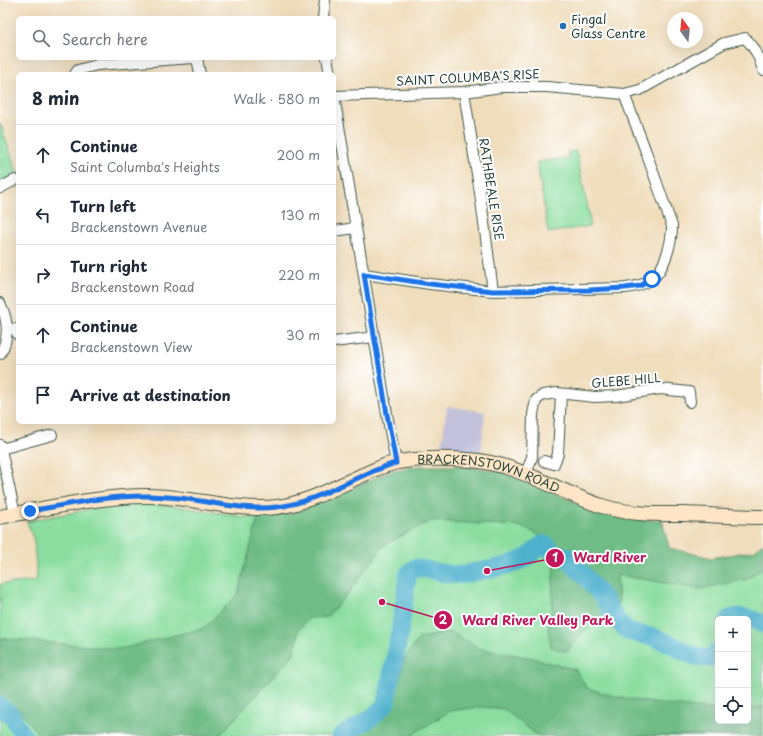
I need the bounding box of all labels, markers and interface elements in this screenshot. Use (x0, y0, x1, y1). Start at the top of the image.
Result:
place label: Fingal Glass Centre (571, 10, 646, 42)
north arrow (667, 12, 703, 48)
search box (16, 16, 336, 60)
marker: Fingal Glass Centre (558, 21, 568, 31)
icon: search (30, 27, 52, 49)
text: Search here (62, 27, 148, 50)
street label: SAINT COLUMBA'S RISE (396, 64, 540, 90)
text: 8 min (32, 85, 80, 111)
text: Walk · 580 m (233, 89, 320, 108)
text: Continue (70, 134, 138, 157)
street label: RATHBEALE RISE (475, 136, 509, 242)
icon: ahead (32, 144, 54, 166)
text: 200 m (277, 145, 320, 164)
text: Saint Columba's Heights (70, 157, 220, 176)
text: Turn left (70, 194, 136, 217)
icon: left (32, 204, 54, 226)
text: 130 m (281, 205, 320, 224)
text: Brackenstown Avenue (70, 217, 207, 236)
text: Turn right (70, 254, 147, 277)
icon: right (32, 264, 54, 286)
text: 220 m (278, 265, 320, 284)
route start (643, 270, 661, 288)
text: Brackenstown Road (70, 277, 195, 296)
text: Continue (70, 314, 138, 337)
icon: ahead (32, 324, 54, 346)
text: 30 m (286, 325, 320, 344)
text: Brackenstown View (70, 337, 192, 356)
street label: GLEBE HILL (591, 368, 662, 392)
text: Arrive at destination (70, 383, 231, 406)
icon: arrive (32, 384, 54, 406)
street label: BRACKENSTOWN ROAD (417, 450, 563, 497)
route end (21, 502, 39, 520)
callout: Ward River (545, 545, 656, 570)
text: Ward River (574, 547, 647, 566)
text: 1 (552, 548, 558, 566)
callout: Ward River Valley Park (433, 608, 623, 633)
text: 2 (439, 610, 448, 628)
text: Ward River Valley Park (463, 610, 614, 629)
map controls (715, 616, 751, 724)
button: + (715, 616, 751, 652)
button: − (715, 652, 751, 688)
button: locate (715, 688, 751, 724)

